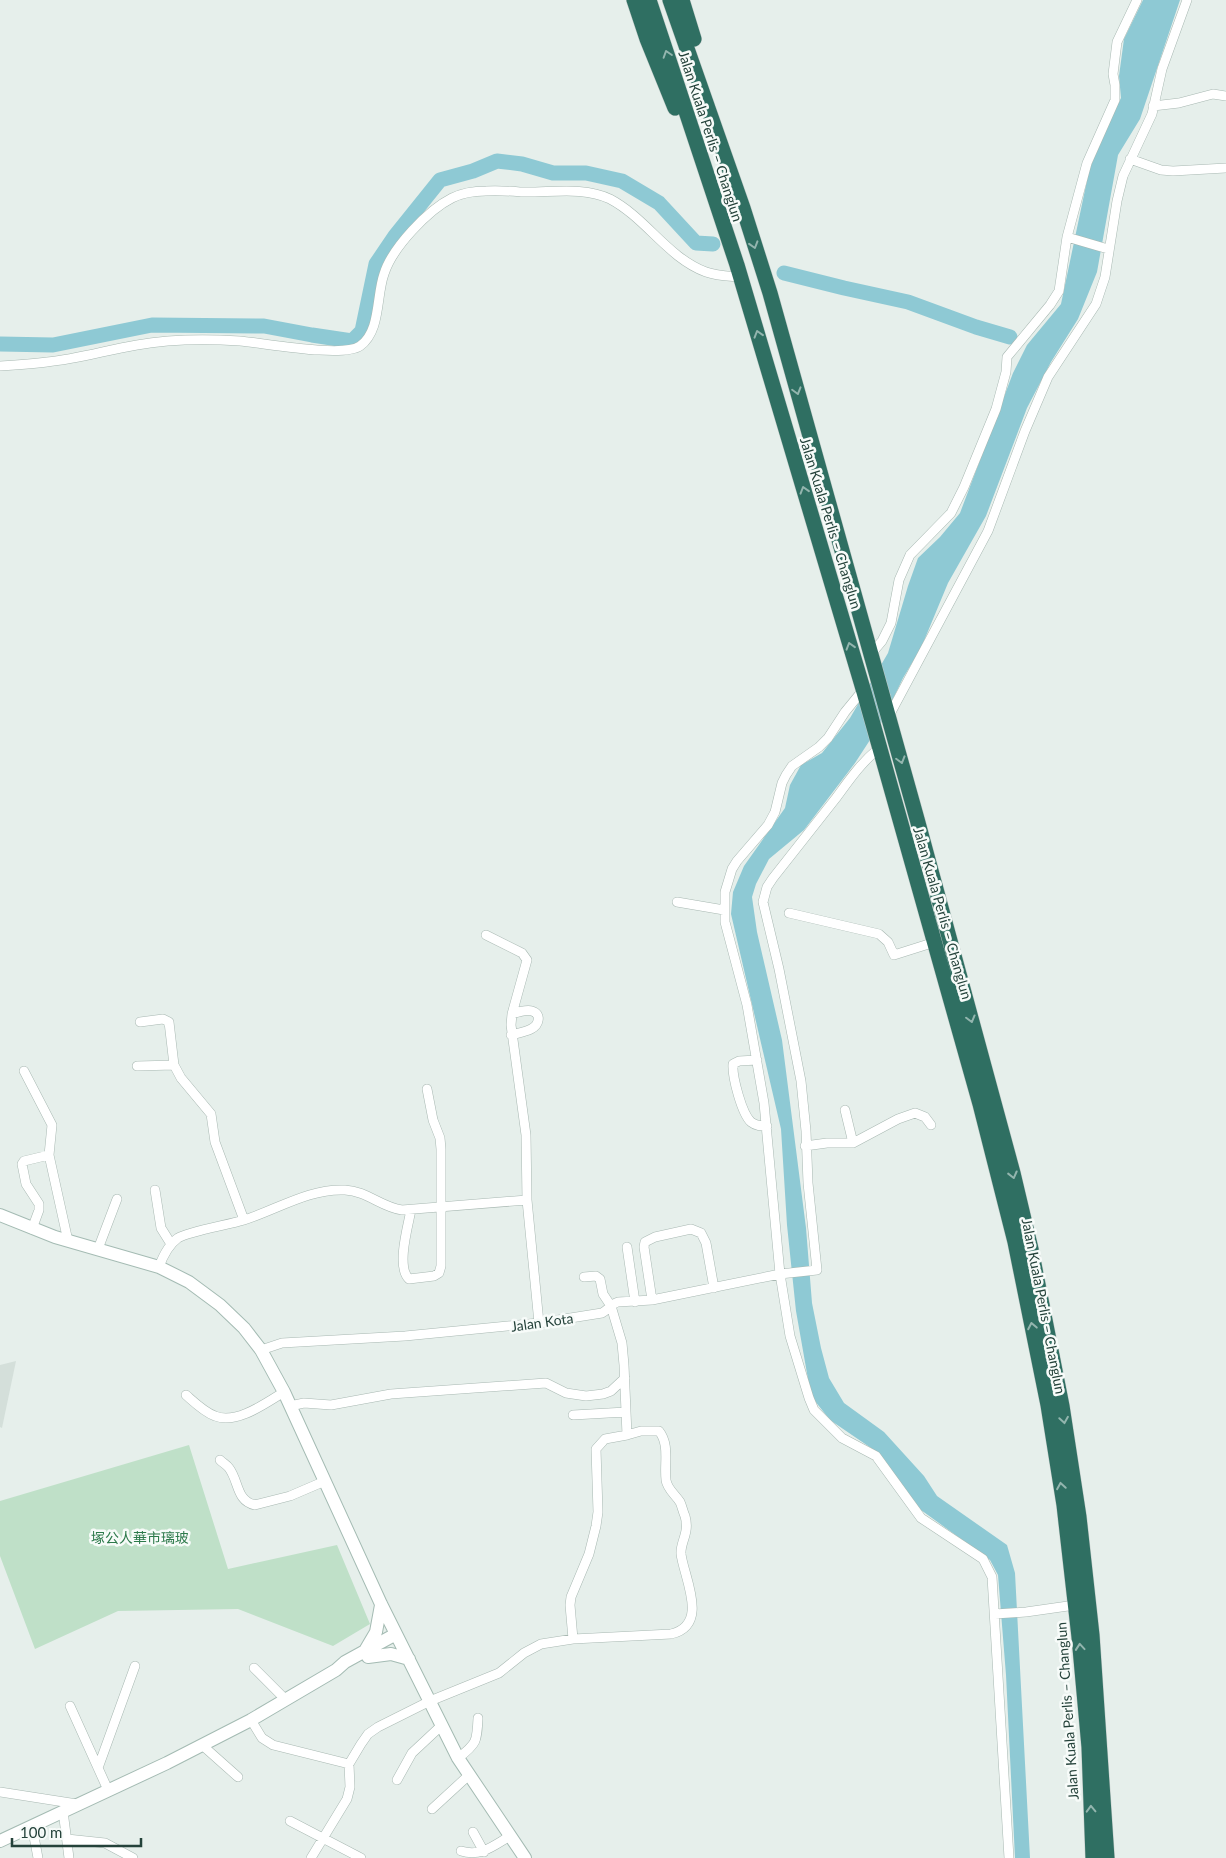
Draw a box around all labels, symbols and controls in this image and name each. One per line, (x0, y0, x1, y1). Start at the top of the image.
street label: Jalan Kuala Perlis – Changlun (675, 49, 747, 223)
one-way arrow (663, 50, 673, 59)
one-way arrow (749, 240, 759, 248)
one-way arrow (753, 331, 763, 339)
one-way arrow (792, 386, 802, 394)
street label: Jalan Kuala Perlis – Changlun (797, 435, 865, 611)
one-way arrow (799, 486, 809, 495)
one-way arrow (846, 642, 856, 650)
one-way arrow (895, 756, 905, 764)
street label: Jalan Kuala Perlis – Changlun (910, 825, 976, 1001)
one-way arrow (965, 1014, 975, 1022)
one-way arrow (1008, 1171, 1018, 1179)
street label: Jalan Kuala Perlis – Changlun (1019, 1217, 1069, 1395)
street label: Jalan Kota (510, 1309, 574, 1335)
one-way arrow (1027, 1322, 1038, 1330)
one-way arrow (1059, 1416, 1069, 1424)
one-way arrow (1056, 1482, 1066, 1490)
park label: 塚公人華市璃玻 (91, 1529, 189, 1546)
street label: Jalan Kuala Perlis – Changlun (1052, 1621, 1082, 1801)
one-way arrow (1075, 1643, 1086, 1651)
one-way arrow (1086, 1805, 1096, 1813)
scale bar (12, 1816, 141, 1848)
text: 100 m (20, 1823, 62, 1841)

